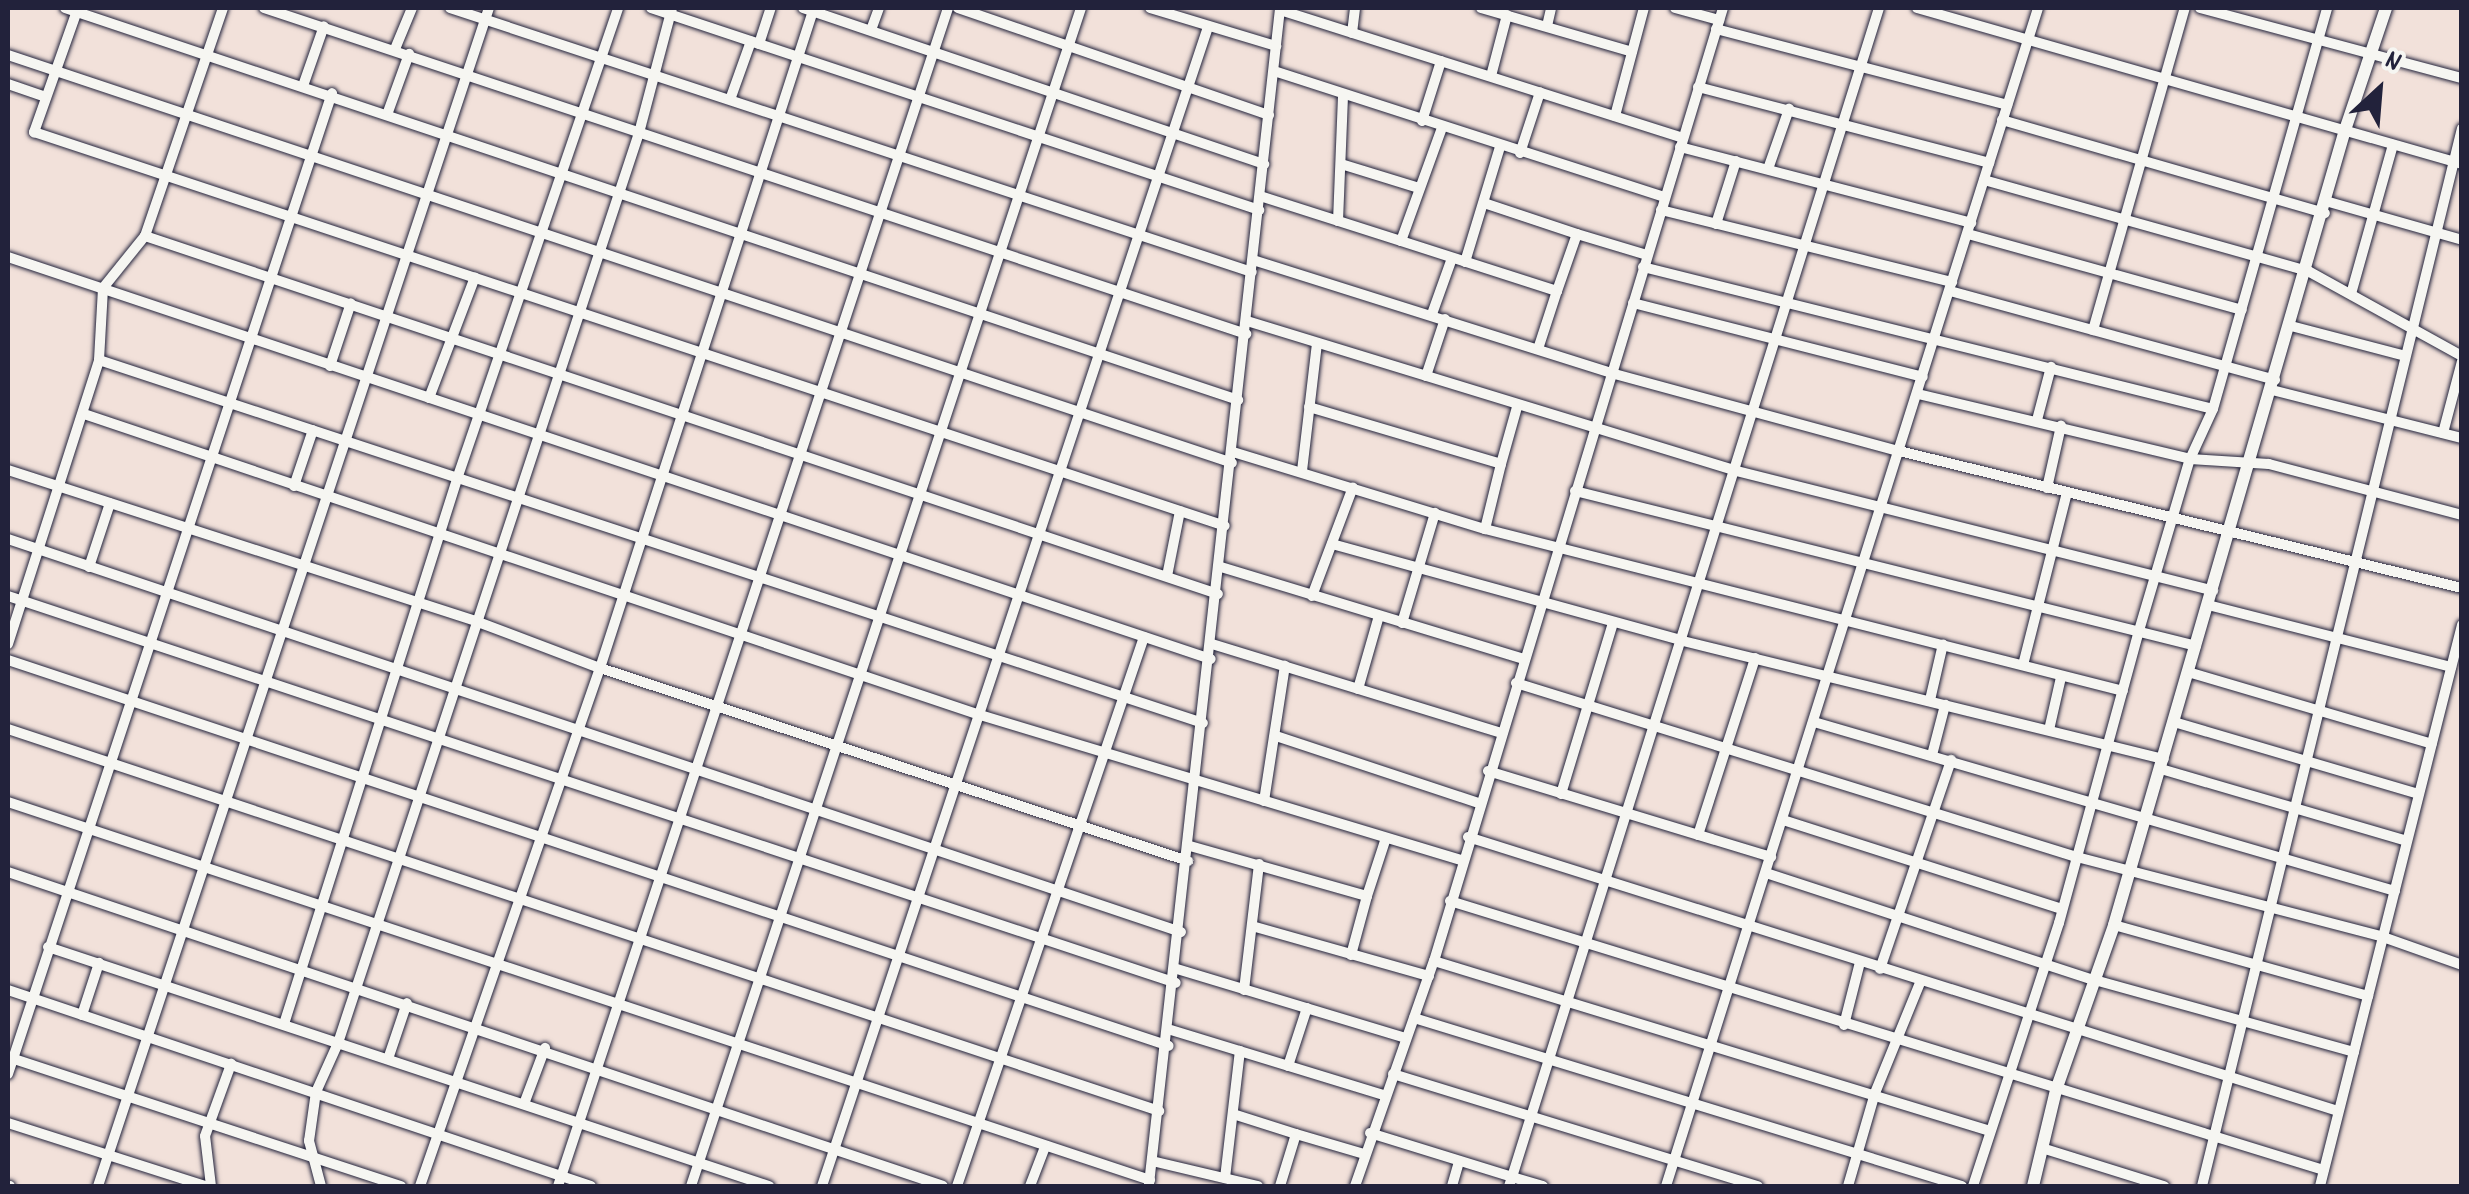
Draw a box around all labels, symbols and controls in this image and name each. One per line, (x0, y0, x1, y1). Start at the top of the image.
north arrow (2329, 40, 2429, 140)
text: N (2377, 42, 2407, 84)

